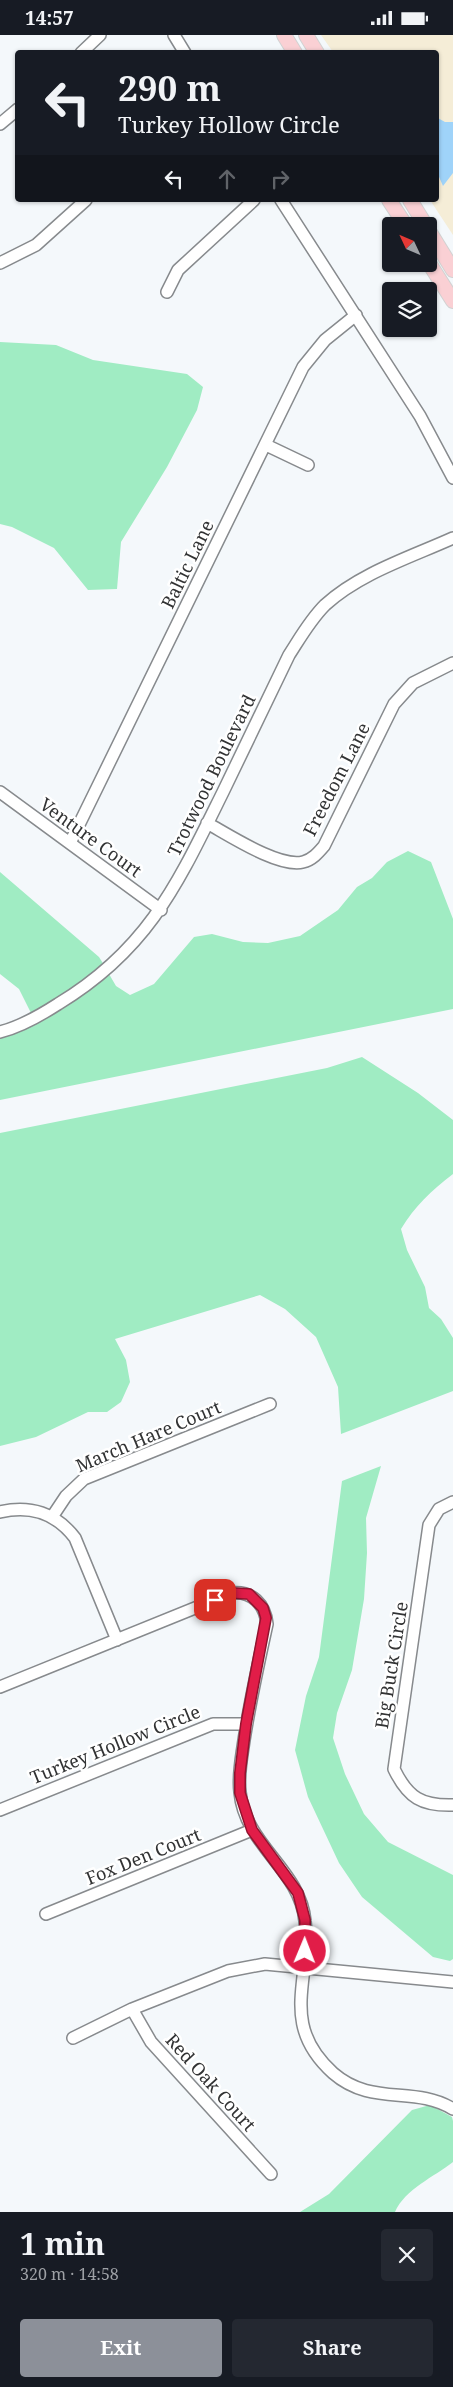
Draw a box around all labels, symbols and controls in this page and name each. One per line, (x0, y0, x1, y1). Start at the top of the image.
text: 14:57 (25, 5, 74, 31)
text: 290 m (118, 64, 221, 111)
icon: left (35, 70, 100, 135)
text: Turkey Hollow Circle (118, 109, 340, 139)
icon: left (160, 165, 188, 193)
icon: ahead (213, 165, 241, 193)
icon: right (266, 165, 294, 193)
north arrow (382, 217, 438, 273)
map controls (382, 217, 437, 337)
button: layers (382, 282, 437, 337)
street label: Baltic Lane (155, 516, 219, 612)
street label: Trotwood Boulevard (161, 690, 261, 860)
street label: Freedom Lane (297, 718, 375, 840)
street label: Venture Court (35, 792, 147, 882)
street label: March Hare Court (72, 1395, 224, 1477)
pin (194, 1579, 236, 1621)
icon: arrive (201, 1586, 229, 1614)
street label: Big Buck Circle (369, 1600, 413, 1730)
street label: Turkey Hollow Circle (26, 1699, 204, 1789)
street label: Fox Den Court (82, 1822, 204, 1890)
position arrow (278, 1924, 330, 1976)
street label: Red Oak Court (161, 2028, 261, 2136)
text: 1 min (20, 2223, 105, 2264)
button: close (381, 2229, 433, 2281)
text: 320 m · 14:58 (20, 2263, 119, 2285)
button: Exit (20, 2319, 222, 2377)
button: Share (232, 2319, 433, 2377)

